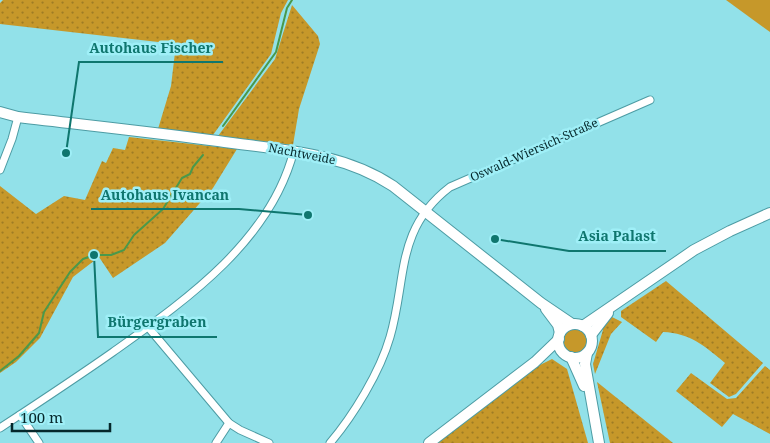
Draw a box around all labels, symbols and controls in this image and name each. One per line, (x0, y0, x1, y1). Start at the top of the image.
callout: Autohaus Fischer (79, 33, 223, 62)
text: Autohaus Fischer (89, 38, 214, 57)
street label: Oswald-Wiersich-Straße (467, 114, 600, 185)
street label: Nachtweide (267, 139, 337, 168)
callout: Autohaus Ivancan (91, 180, 239, 209)
text: Autohaus Ivancan (101, 185, 229, 204)
callout: Asia Palast (569, 222, 666, 251)
text: Asia Palast (578, 226, 656, 245)
callout: Bürgergraben (98, 308, 217, 337)
text: Bürgergraben (108, 312, 206, 331)
scale bar (12, 400, 110, 432)
text: 100 m (20, 407, 63, 427)

